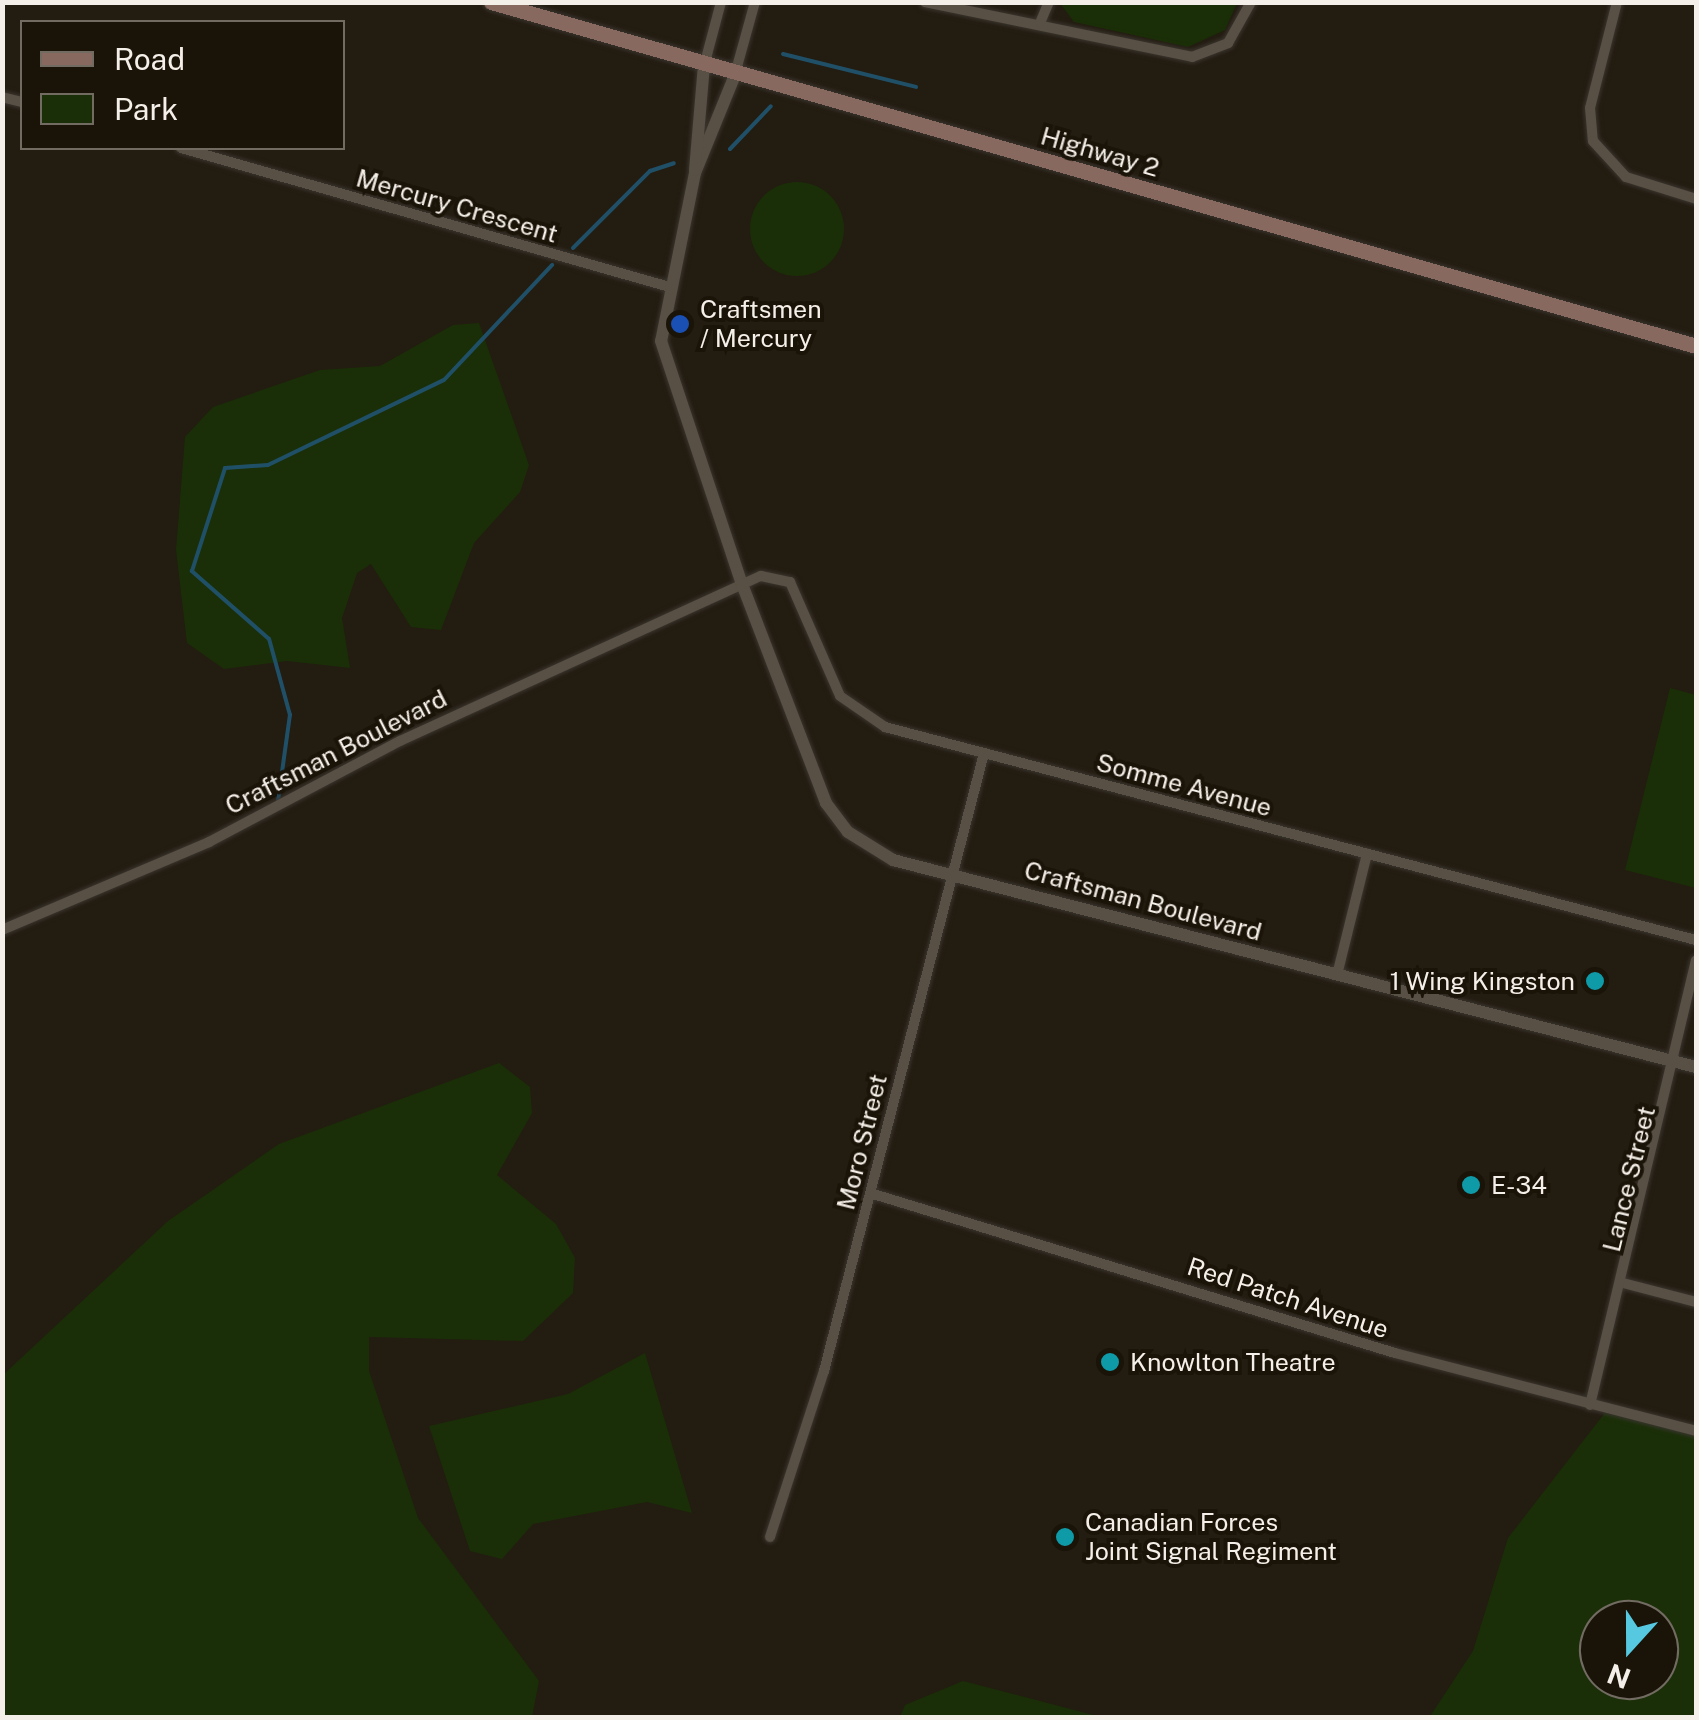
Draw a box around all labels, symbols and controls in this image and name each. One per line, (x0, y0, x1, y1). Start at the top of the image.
legend (20, 20, 345, 150)
text: Road (114, 41, 185, 77)
text: Park (114, 91, 178, 127)
street label: Highway 2 (1037, 121, 1163, 183)
street label: Mercury Crescent (353, 163, 561, 249)
place label: Craftsmen / Mercury (700, 295, 822, 354)
marker: Craftsmen / Mercury (669, 313, 691, 335)
street label: Craftsman Boulevard (220, 683, 452, 821)
street label: Somme Avenue (1093, 747, 1275, 823)
street label: Craftsman Boulevard (1021, 855, 1265, 947)
place label: 1 Wing Kingston (1389, 966, 1575, 996)
marker: 1 Wing Kingston (1584, 970, 1606, 992)
street label: Moro Street (831, 1071, 893, 1213)
street label: Lance Street (1596, 1103, 1662, 1255)
place label: E-34 (1491, 1170, 1547, 1200)
marker: E-34 (1460, 1174, 1482, 1196)
street label: Red Patch Avenue (1184, 1251, 1392, 1345)
place label: Knowlton Theatre (1130, 1347, 1336, 1377)
marker: Knowlton Theatre (1099, 1351, 1121, 1373)
place label: Canadian Forces Joint Signal Regiment (1085, 1508, 1337, 1567)
marker: Canadian Forces Joint Signal Regiment (1054, 1526, 1076, 1548)
north arrow (1579, 1600, 1679, 1700)
text: N (1603, 1657, 1635, 1696)

